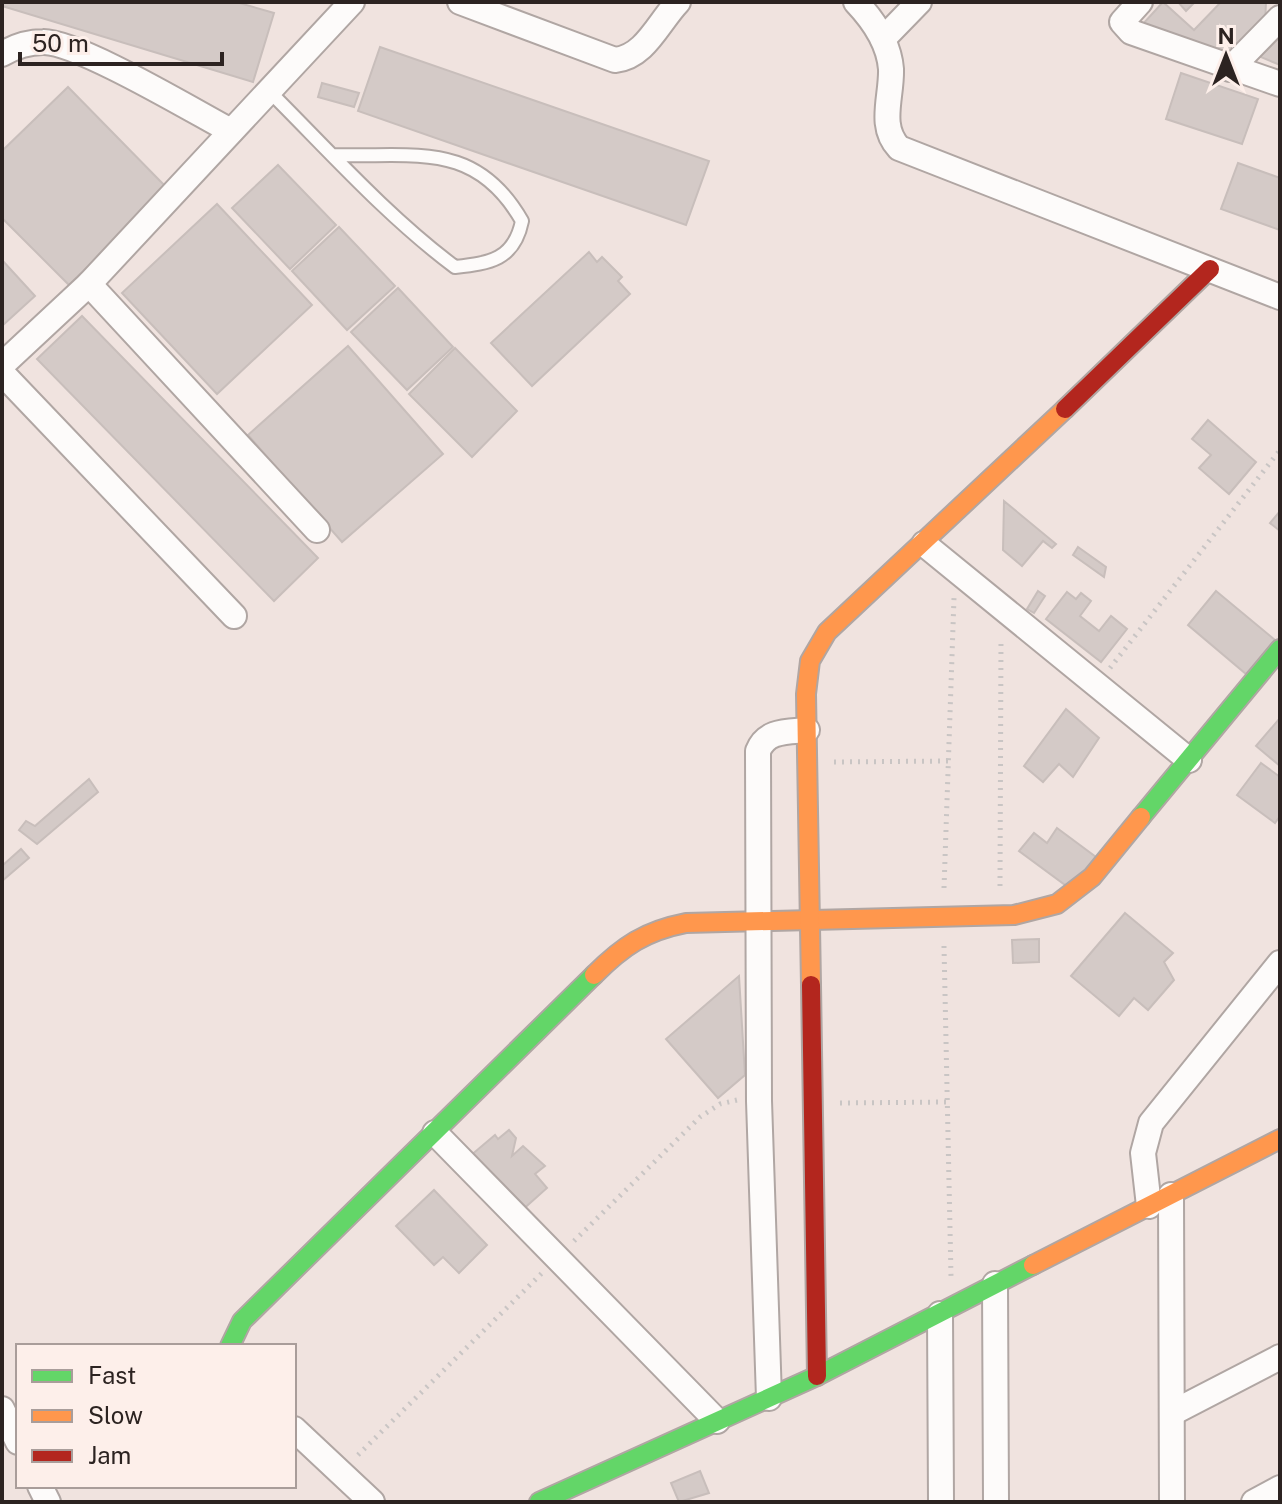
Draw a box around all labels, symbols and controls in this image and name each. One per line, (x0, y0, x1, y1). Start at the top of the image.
scale bar (20, 16, 222, 66)
north arrow (1186, 16, 1266, 96)
text: N (1217, 23, 1235, 49)
text: 50 m (32, 29, 89, 57)
legend (16, 1344, 296, 1488)
text: Fast (88, 1361, 136, 1389)
text: Slow (88, 1401, 143, 1429)
text: Jam (88, 1441, 131, 1469)

